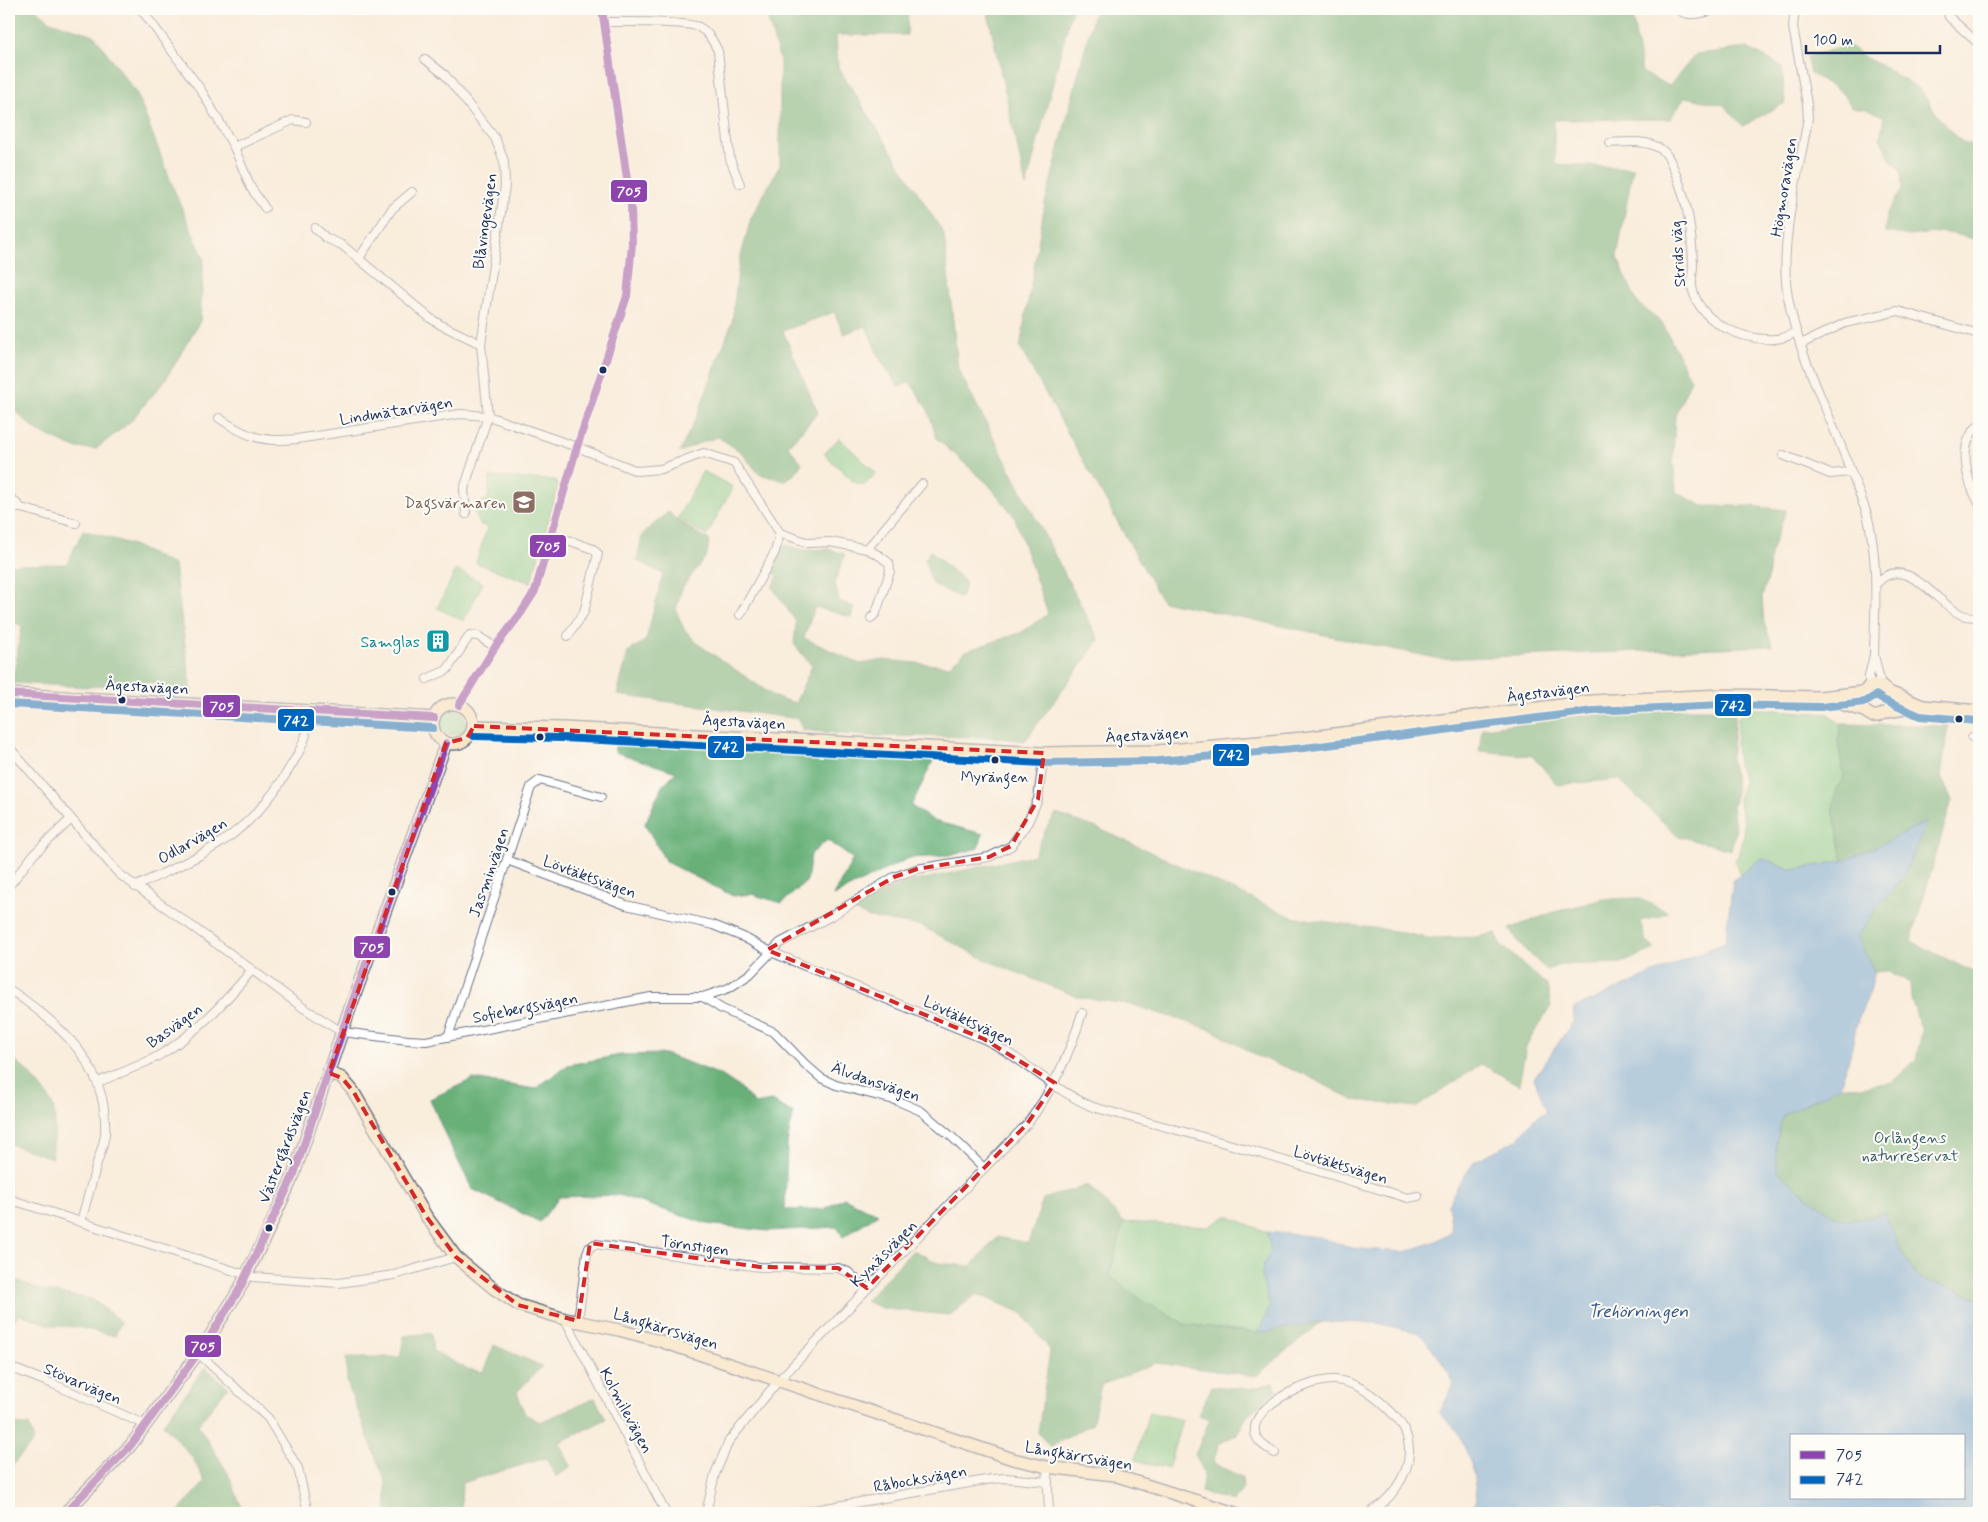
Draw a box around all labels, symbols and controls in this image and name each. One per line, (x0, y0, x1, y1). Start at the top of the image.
scale bar (1806, 22, 1939, 54)
text: 100 m (1813, 31, 1853, 51)
street label: Högmoravägen (1766, 136, 1803, 239)
street label: Blåvingevägen (468, 172, 504, 271)
line badge: 705 (610, 179, 648, 203)
text: 705 (617, 183, 641, 201)
street label: Strids väg (1666, 220, 1691, 288)
unlabelled marker (598, 365, 608, 375)
street label: Lindmätarvägen (338, 392, 454, 431)
school or university icon: Dagsvärmaren (511, 489, 537, 515)
place label: Dagsvärmaren (404, 493, 506, 515)
line badge: 705 (529, 534, 567, 558)
text: 705 (536, 538, 560, 556)
building icon: Samglas (425, 628, 451, 654)
place label: Samglas (360, 632, 420, 654)
street label: Ågestavägen (105, 675, 189, 700)
street label: Ågestavägen (1505, 677, 1591, 708)
line badge: 742 (1714, 693, 1752, 717)
line badge: 705 (202, 694, 241, 718)
unlabelled marker (117, 695, 127, 705)
text: 742 (1720, 697, 1746, 715)
text: 705 (210, 698, 234, 716)
line badge: 742 (277, 708, 315, 732)
street label: Ågestavägen (702, 710, 786, 735)
text: 742 (283, 712, 309, 730)
unlabelled marker (1954, 714, 1964, 724)
street label: Ågestavägen (1105, 723, 1189, 748)
unlabelled marker (535, 732, 545, 742)
line badge: 742 (707, 735, 745, 759)
text: 742 (713, 738, 739, 756)
line badge: 742 (1212, 743, 1250, 767)
text: 742 (1218, 746, 1244, 764)
marker: Myrängen (990, 755, 1000, 765)
place label: Myrängen (961, 768, 1030, 789)
street label: Odlarvägen (154, 813, 231, 870)
street label: Jasminvägen (464, 825, 515, 920)
street label: Lövtäktsvägen (540, 851, 639, 904)
unlabelled marker (387, 887, 397, 897)
line badge: 705 (353, 935, 391, 959)
text: 705 (360, 939, 384, 957)
street label: Sofiebergsvägen (471, 988, 580, 1030)
street label: Lövtäktsvägen (920, 991, 1017, 1052)
street label: Basvägen (143, 999, 207, 1054)
street label: Älvdansvägen (828, 1057, 923, 1107)
street label: Västergårdsvägen (254, 1087, 318, 1207)
park label: Orlångens naturreservat (1862, 1128, 1959, 1167)
street label: Lövtäktsvägen (1291, 1141, 1390, 1190)
street label: Kynäsvägen (846, 1216, 922, 1292)
unlabelled marker (264, 1223, 274, 1233)
street label: Törnstigen (659, 1231, 731, 1262)
water label: Trehörningen (1588, 1300, 1688, 1324)
street label: Långkärrsvägen (610, 1303, 721, 1356)
line badge: 705 (184, 1334, 222, 1358)
text: 705 (191, 1338, 215, 1356)
street label: Stövarvägen (40, 1359, 125, 1410)
street label: Kolmilevägen (594, 1364, 657, 1457)
legend (1790, 1434, 1966, 1500)
street label: Långkärrsvägen (1023, 1437, 1134, 1477)
text: 705 (1836, 1446, 1862, 1466)
street label: Råbocksvägen (872, 1461, 969, 1498)
text: 742 (1836, 1470, 1863, 1490)

